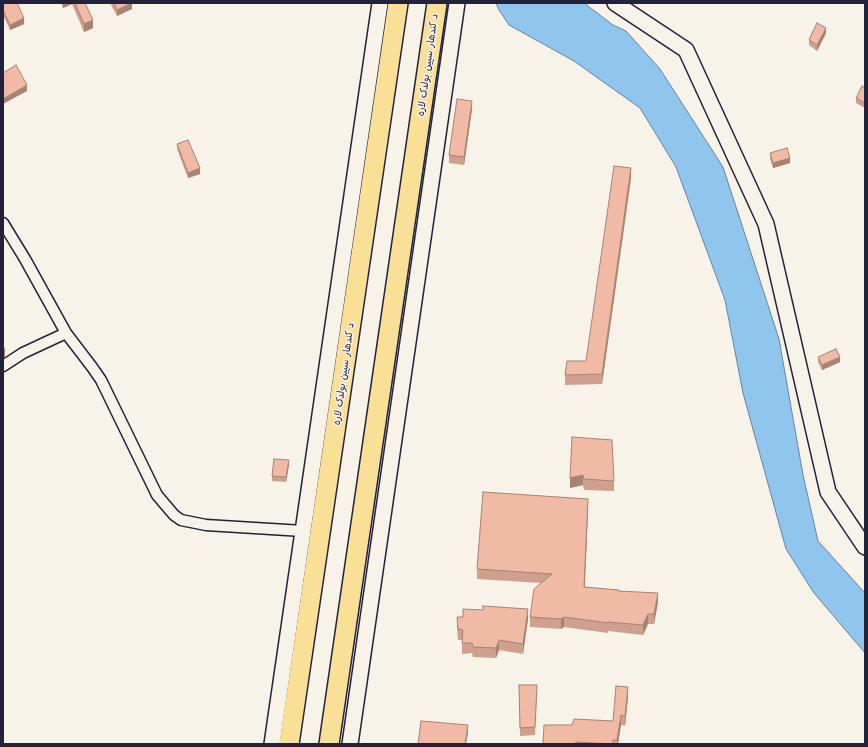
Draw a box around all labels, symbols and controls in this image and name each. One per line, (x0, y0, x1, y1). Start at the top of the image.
street label: د کندهار سپین بولدک لاره (415, 13, 441, 117)
street label: د کندهار سپین بولدک لاره (331, 322, 357, 426)

